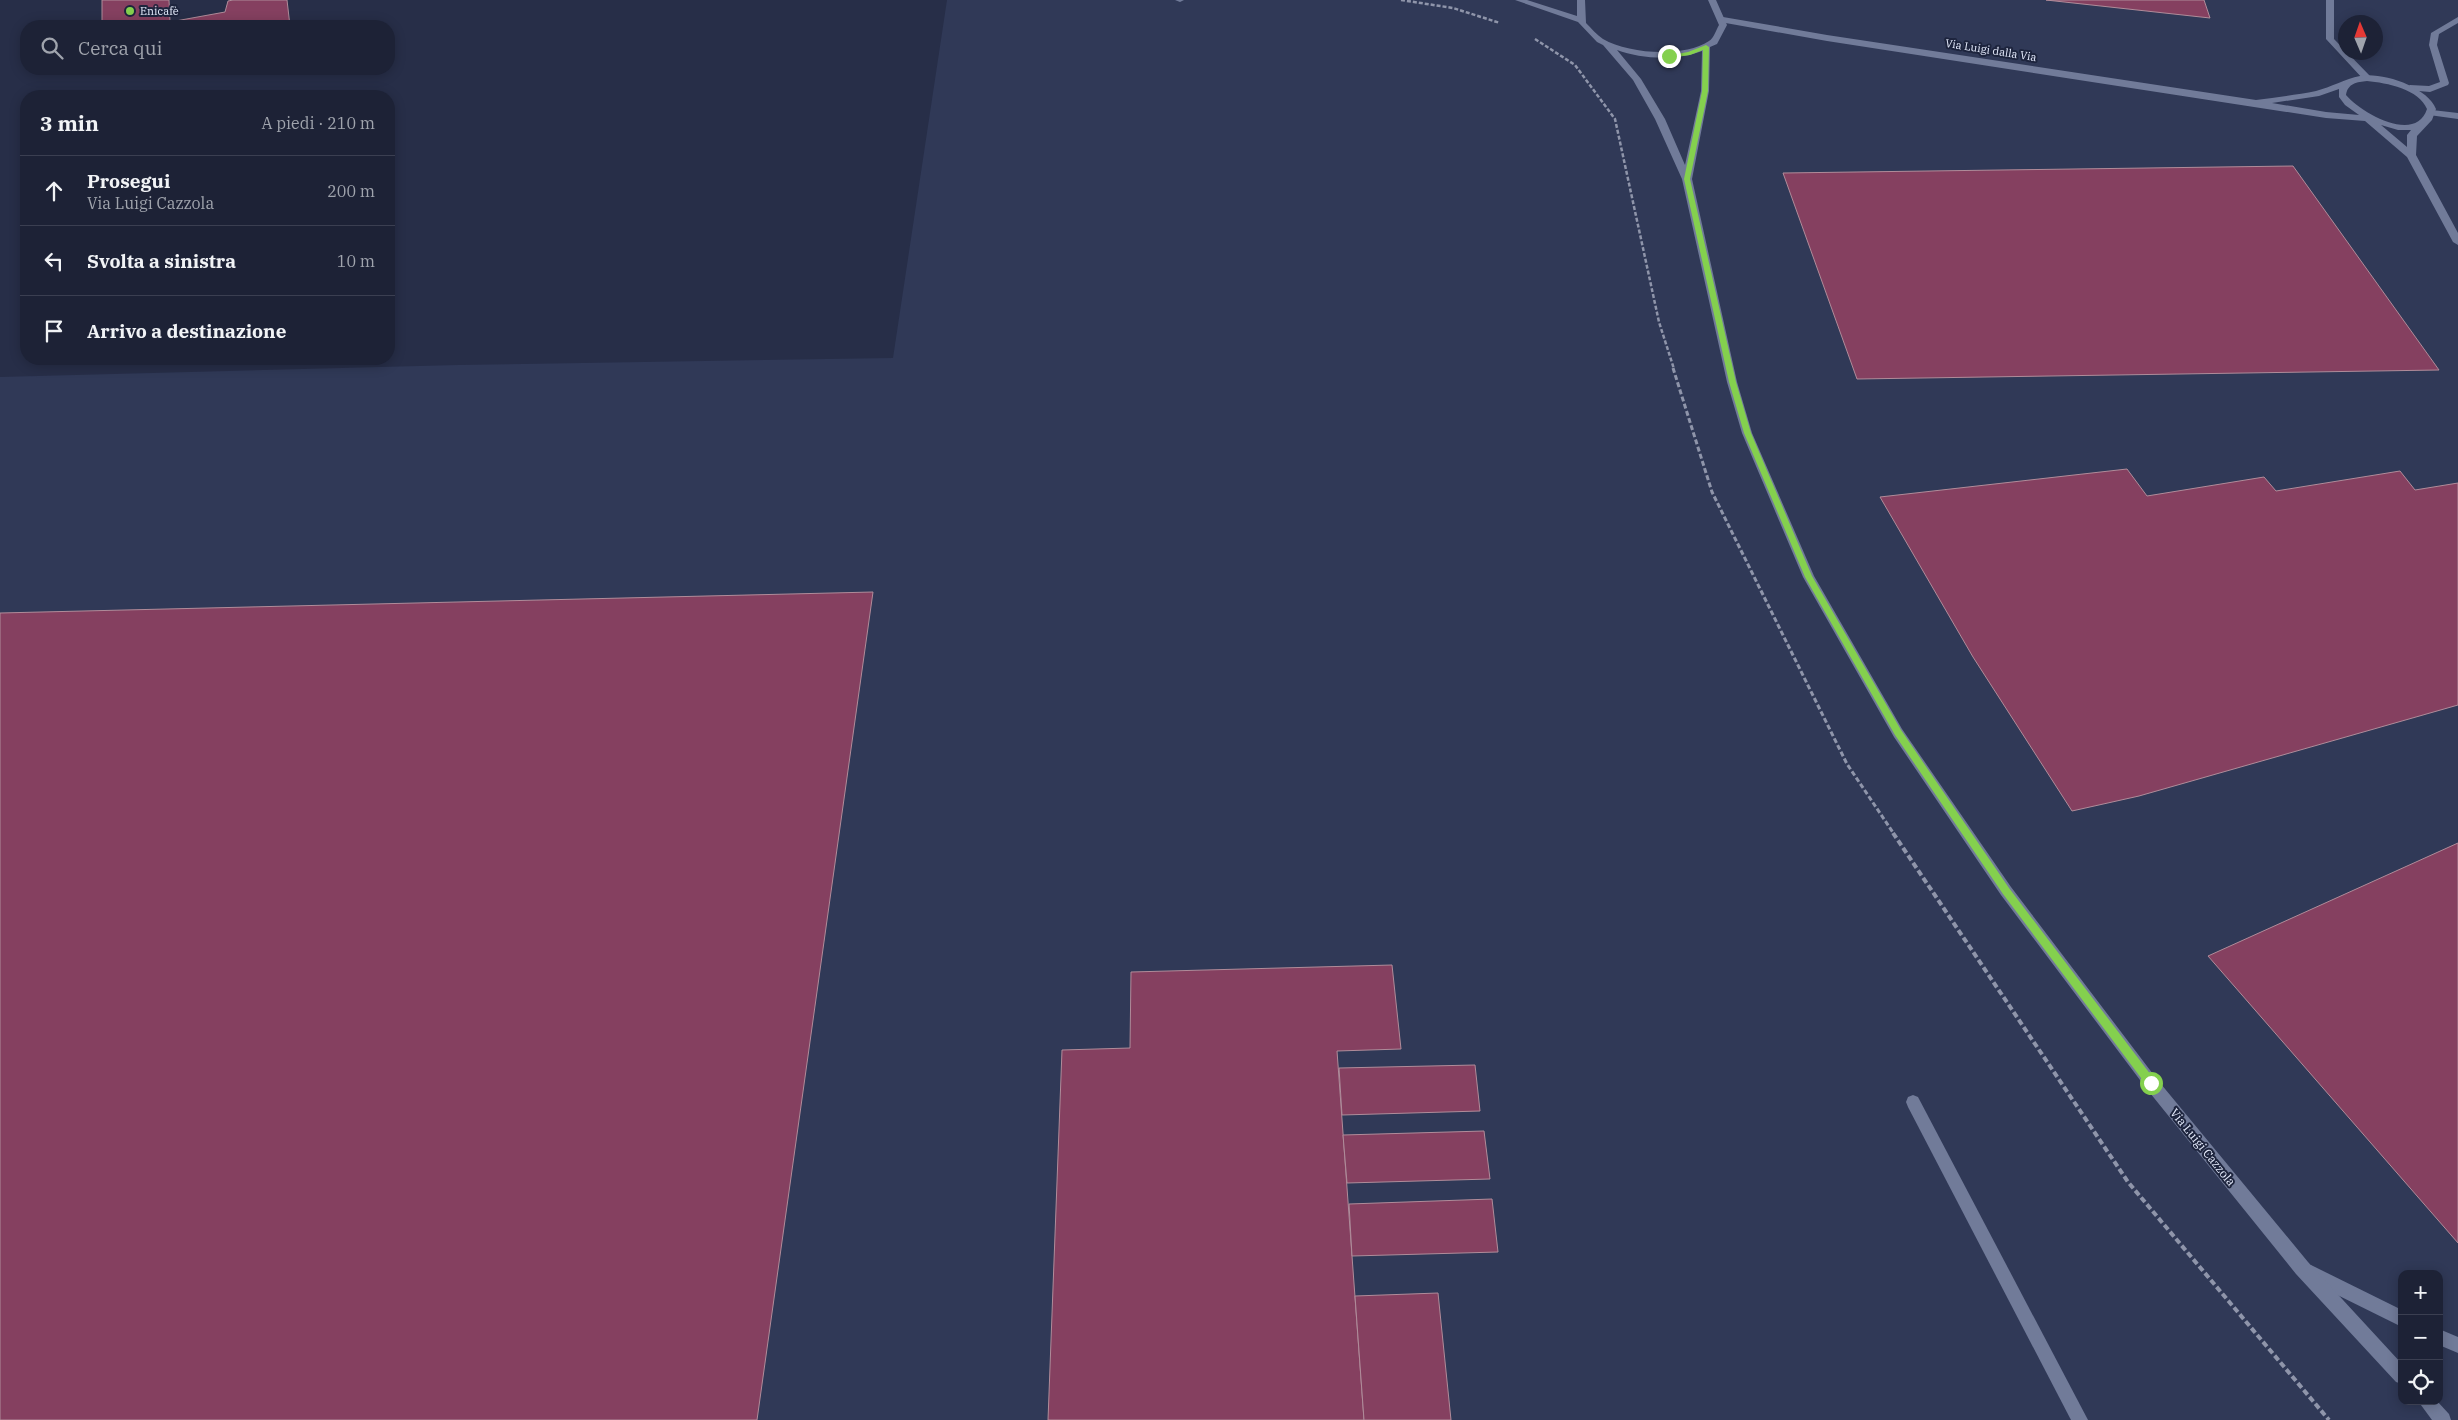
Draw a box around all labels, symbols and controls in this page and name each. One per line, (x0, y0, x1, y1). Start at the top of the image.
place label: Enicafè (140, 4, 179, 18)
marker: Enicafè (124, 5, 136, 17)
north arrow (2338, 15, 2383, 60)
search box (20, 20, 395, 75)
icon: search (38, 34, 66, 62)
text: Cerca qui (78, 36, 162, 60)
street label: Via Luigi dalla Via (1944, 36, 2038, 64)
route end (1658, 45, 1681, 68)
text: 3 min (40, 109, 99, 137)
text: A piedi · 210 m (262, 113, 375, 133)
text: Prosegui (87, 169, 170, 193)
icon: ahead (40, 177, 68, 205)
text: 200 m (327, 181, 375, 201)
text: Via Luigi Cazzola (87, 193, 214, 213)
icon: left (40, 247, 68, 275)
text: Svolta a sinistra (87, 249, 236, 273)
text: 10 m (337, 251, 375, 271)
icon: arrive (40, 317, 68, 345)
text: Arrivo a destinazione (87, 319, 286, 343)
route start (2140, 1072, 2163, 1095)
street label: Via Luigi Cazzola (2167, 1105, 2239, 1189)
map controls (2398, 1270, 2443, 1405)
button: + (2398, 1270, 2443, 1315)
button: − (2398, 1315, 2443, 1360)
button: locate (2398, 1360, 2443, 1405)

